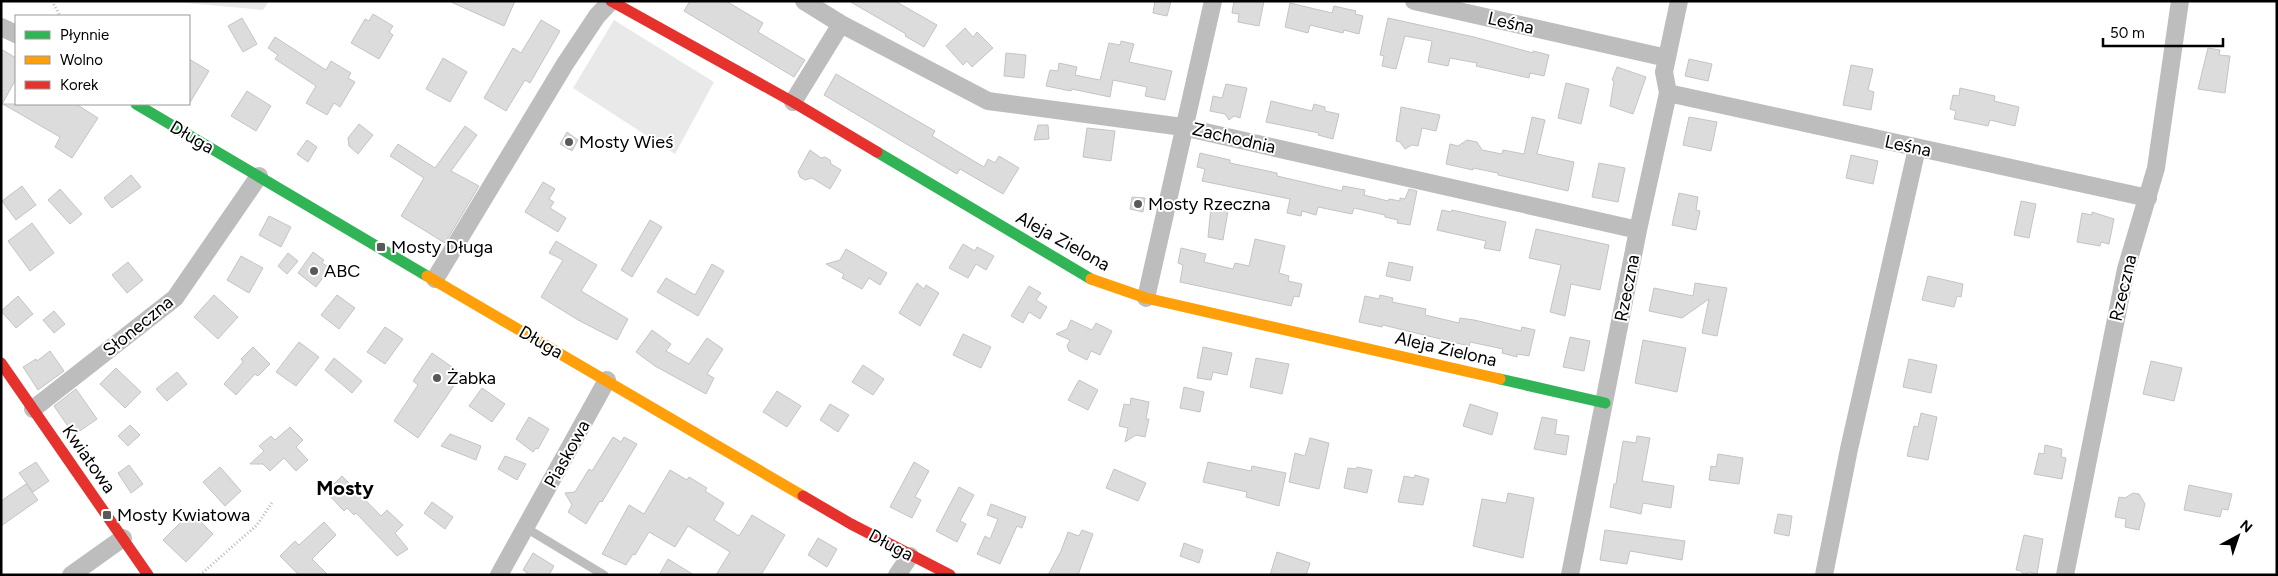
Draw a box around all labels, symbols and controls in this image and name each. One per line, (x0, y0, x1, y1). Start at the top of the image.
street label: Leśna (1486, 7, 1536, 39)
legend (15, 15, 190, 105)
scale bar (2103, 15, 2223, 47)
text: 50 m (2110, 24, 2145, 42)
text: Płynnie (60, 26, 109, 44)
text: Wolno (60, 51, 103, 69)
text: Korek (60, 76, 99, 94)
street label: Długa (166, 116, 218, 158)
street label: Zachodnia (1190, 118, 1278, 158)
street label: Leśna (1883, 130, 1933, 162)
place label: Mosty Wieś (579, 131, 674, 153)
marker: Mosty Wieś (563, 136, 575, 148)
place label: Mosty Rzeczna (1148, 193, 1271, 215)
marker: Mosty Rzeczna (1132, 198, 1144, 210)
street label: Aleja Zielona (1012, 206, 1114, 276)
place label: Mosty Długa (391, 236, 493, 258)
marker: Mosty Długa (375, 241, 387, 253)
street label: Rzeczna (1610, 253, 1644, 323)
street label: Rzeczna (2105, 253, 2141, 323)
place label: ABC (324, 260, 360, 282)
marker: ABC (308, 265, 320, 277)
street label: Słoneczna (98, 291, 178, 361)
street label: Długa (515, 321, 567, 363)
street label: Aleja Zielona (1393, 327, 1499, 371)
place label: Żabka (447, 367, 496, 389)
marker: Żabka (431, 372, 443, 384)
street label: Piaskowa (539, 416, 595, 492)
street label: Kwiatowa (58, 421, 120, 497)
district label: Mosty (316, 476, 374, 500)
place label: Mosty Kwiatowa (117, 504, 250, 526)
marker: Mosty Kwiatowa (101, 509, 113, 521)
north arrow (2213, 511, 2263, 561)
text: N (2236, 516, 2256, 536)
street label: Długa (865, 524, 917, 566)

